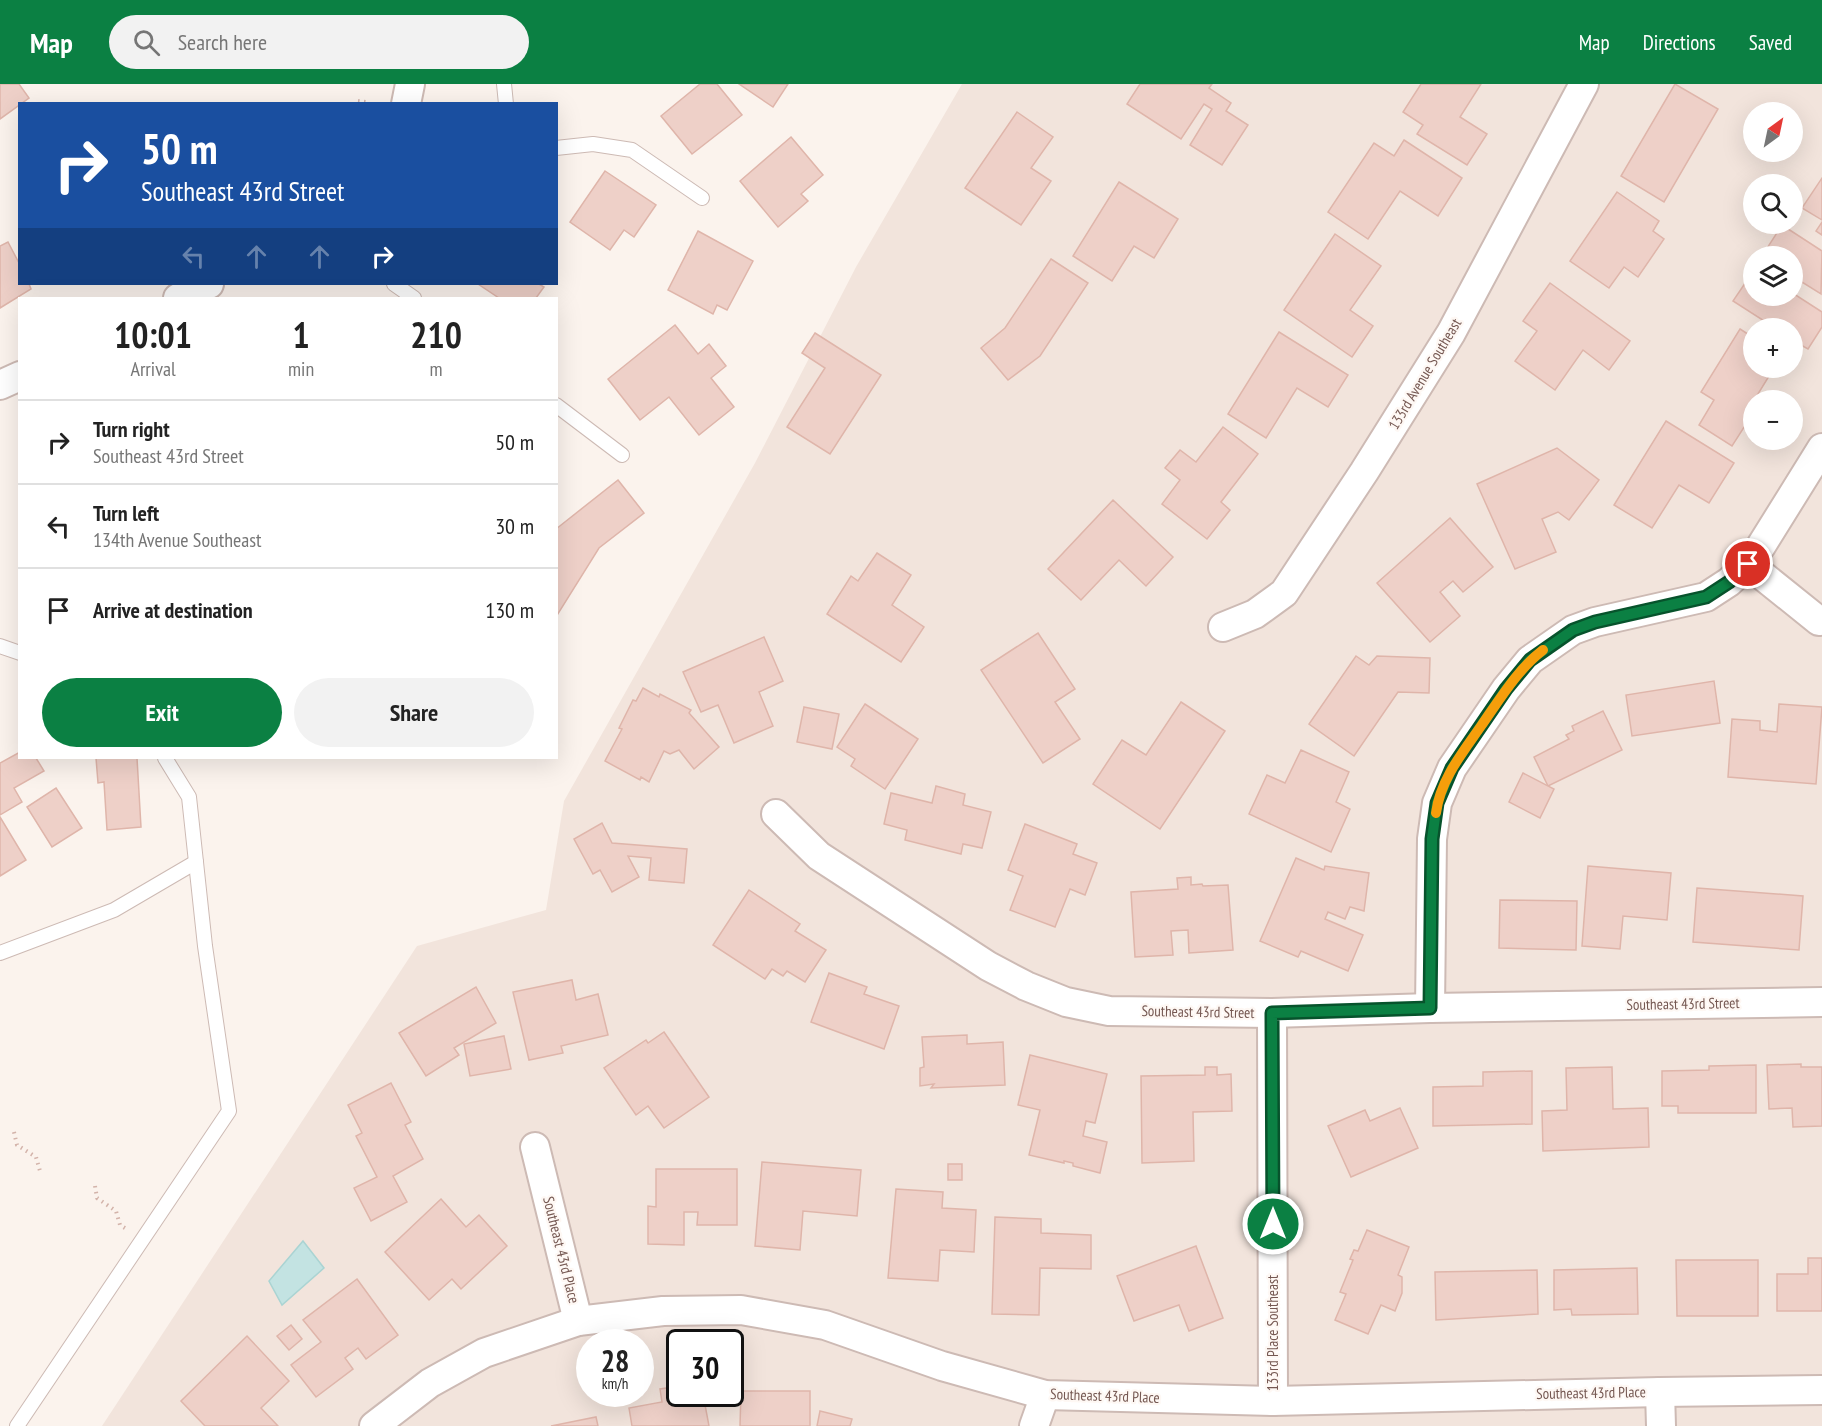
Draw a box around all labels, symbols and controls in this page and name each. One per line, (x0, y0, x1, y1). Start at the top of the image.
search box (109, 15, 529, 69)
text: Map (30, 24, 73, 61)
icon: search (130, 26, 163, 59)
text: Search here (178, 28, 267, 56)
text: Map (1579, 29, 1610, 56)
text: Directions (1643, 29, 1716, 56)
text: Saved (1749, 29, 1792, 56)
north arrow (1743, 102, 1803, 162)
map controls (1743, 102, 1803, 450)
text: 50 m (141, 121, 218, 176)
icon: right (42, 126, 120, 204)
text: Southeast 43rd Street (141, 174, 344, 208)
button: search (1743, 174, 1803, 234)
icon: left (177, 240, 210, 273)
icon: ahead (240, 240, 273, 273)
icon: ahead (303, 240, 336, 273)
icon: right (366, 240, 399, 273)
button: layers (1743, 246, 1803, 306)
text: 10:01 (114, 311, 192, 358)
text: 1 (292, 311, 310, 358)
text: 210 (410, 311, 462, 358)
street label: 133rd Avenue Southeast (1384, 315, 1465, 433)
button: + (1743, 318, 1803, 378)
text: Arrival (130, 356, 176, 382)
text: min (288, 356, 314, 382)
text: m (430, 356, 443, 382)
button: − (1743, 390, 1803, 450)
text: Turn right (93, 415, 170, 443)
icon: right (42, 426, 75, 459)
text: 50 m (495, 428, 534, 456)
text: Southeast 43rd Street (93, 443, 244, 469)
text: Turn left (93, 499, 159, 527)
icon: left (42, 510, 75, 543)
text: 30 m (495, 512, 534, 540)
text: 134th Avenue Southeast (93, 527, 262, 553)
pin (1722, 538, 1773, 589)
icon: arrive (1731, 547, 1764, 580)
icon: arrive (42, 594, 75, 627)
text: Arrive at destination (93, 596, 253, 624)
text: 130 m (485, 596, 534, 624)
button: Exit (42, 678, 282, 747)
button: Share (294, 678, 534, 747)
street label: Southeast 43rd Street (1626, 993, 1740, 1014)
street label: Southeast 43rd Street (1141, 1001, 1255, 1022)
position arrow (1241, 1192, 1305, 1256)
street label: Southeast 43rd Place (539, 1194, 584, 1305)
street label: 133rd Place Southeast (1263, 1275, 1282, 1391)
speed limit sign: 30 (666, 1329, 744, 1407)
text: 28 (601, 1341, 629, 1380)
text: km/h (602, 1374, 628, 1393)
street label: Southeast 43rd Place (1536, 1382, 1646, 1403)
street label: Southeast 43rd Place (1050, 1384, 1160, 1407)

